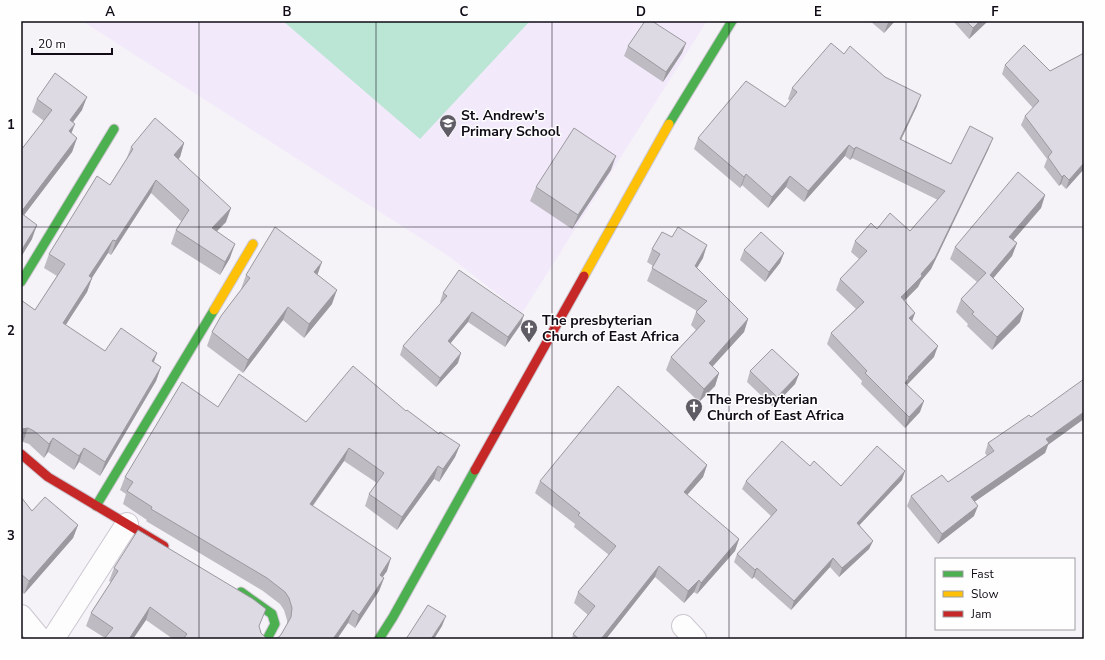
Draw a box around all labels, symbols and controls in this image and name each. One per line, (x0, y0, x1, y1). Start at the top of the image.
text: A (105, 3, 115, 21)
text: B (283, 3, 292, 21)
text: C (460, 3, 469, 21)
text: D (636, 3, 646, 21)
text: E (814, 3, 822, 21)
text: F (991, 3, 999, 21)
scale bar (32, 30, 112, 56)
text: 20 m (38, 36, 66, 52)
place label: St. Andrew's Primary School (461, 106, 561, 141)
school or university icon: St. Andrew's Primary School (438, 113, 458, 138)
text: 1 (7, 116, 15, 134)
place label: The presbyterian Church of East Africa (542, 311, 679, 346)
church icon: The presbyterian Church of East Africa (519, 318, 539, 343)
text: 2 (7, 322, 15, 340)
place label: The Presbyterian Church of East Africa (707, 390, 844, 425)
church icon: The Presbyterian Church of East Africa (684, 397, 704, 422)
text: 3 (7, 527, 15, 545)
legend (935, 558, 1075, 630)
text: Fast (971, 566, 994, 582)
text: Slow (971, 586, 999, 602)
text: Jam (970, 606, 992, 622)

